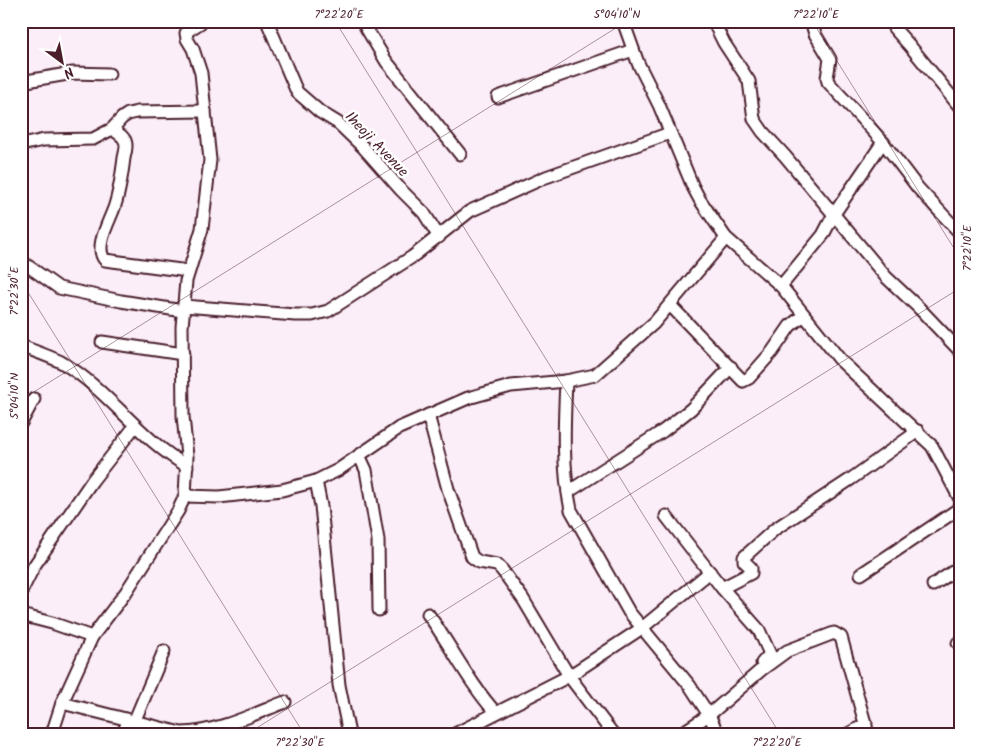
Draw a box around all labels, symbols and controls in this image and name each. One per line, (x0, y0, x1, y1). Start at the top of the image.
text: 7°22'20"E (314, 5, 365, 24)
text: 5°04'10"N (594, 5, 640, 24)
text: 7°22'10"E (793, 5, 840, 24)
north arrow (38, 38, 88, 88)
text: N (59, 61, 78, 84)
street label: Iheoji Avenue (339, 106, 414, 183)
text: 7°22'10"E (958, 224, 977, 271)
text: 7°22'30"E (5, 265, 24, 316)
text: 5°04'10"N (5, 373, 24, 419)
text: 7°22'30"E (275, 733, 326, 752)
text: 7°22'20"E (752, 733, 803, 752)

